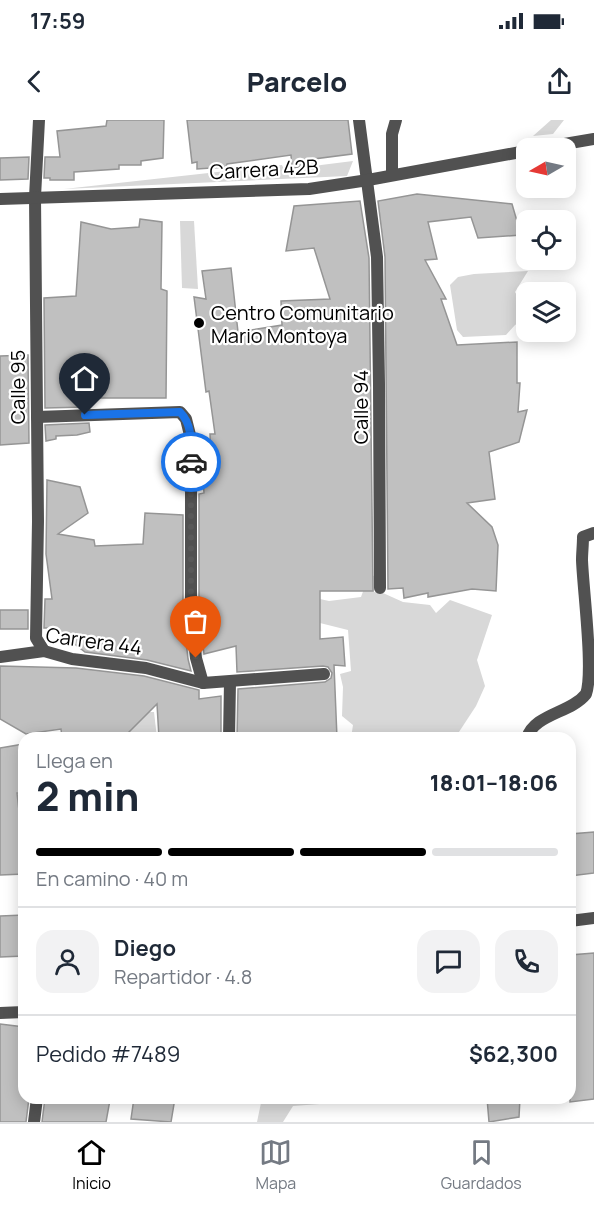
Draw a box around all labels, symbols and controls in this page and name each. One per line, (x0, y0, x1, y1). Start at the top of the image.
text: 17:59 (30, 6, 85, 36)
text: Parcelo (247, 63, 347, 100)
icon: back (18, 65, 51, 98)
icon: share (543, 65, 576, 98)
north arrow (516, 138, 576, 198)
map controls (516, 138, 576, 342)
street label: Carrera 42B (209, 153, 319, 185)
button: locate (516, 210, 576, 270)
button: layers (516, 282, 576, 342)
place label: Centro Comunitario Mario Montoya (211, 299, 394, 349)
marker: Centro Comunitario Mario Montoya (192, 316, 206, 330)
street label: Calle 95 (4, 350, 31, 424)
pin (59, 353, 110, 415)
icon: home (68, 362, 101, 395)
street label: Calle 94 (347, 370, 374, 444)
courier (161, 432, 221, 492)
icon: car (175, 446, 208, 479)
pin (170, 596, 221, 658)
icon: bag (179, 605, 212, 638)
street label: Carrera 44 (44, 621, 144, 661)
text: Llega en (36, 747, 113, 774)
text: 18:01–18:06 (430, 768, 558, 798)
text: 2 min (36, 769, 139, 823)
text: En camino · 40 m (36, 865, 188, 892)
button: person (36, 930, 99, 993)
button: chat (417, 930, 480, 993)
button: phone (495, 930, 558, 993)
text: Diego (114, 933, 176, 963)
text: Repartidor · 4.8 (114, 963, 252, 990)
text: Pedido #7489 (36, 1039, 181, 1069)
text: $62,300 (469, 1039, 558, 1069)
tab: Inicio (72, 1136, 111, 1194)
tab: Mapa (256, 1136, 296, 1194)
tab: Guardados (441, 1136, 522, 1194)

